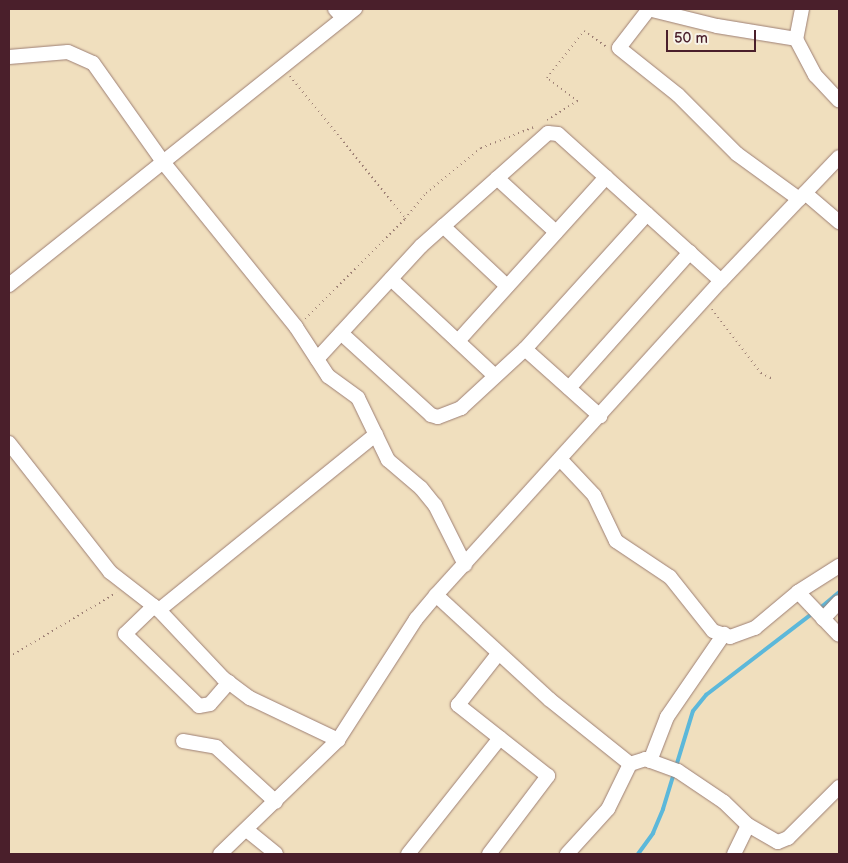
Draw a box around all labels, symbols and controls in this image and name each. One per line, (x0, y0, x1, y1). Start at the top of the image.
scale bar (668, 20, 758, 52)
text: 50 m (674, 29, 708, 48)

